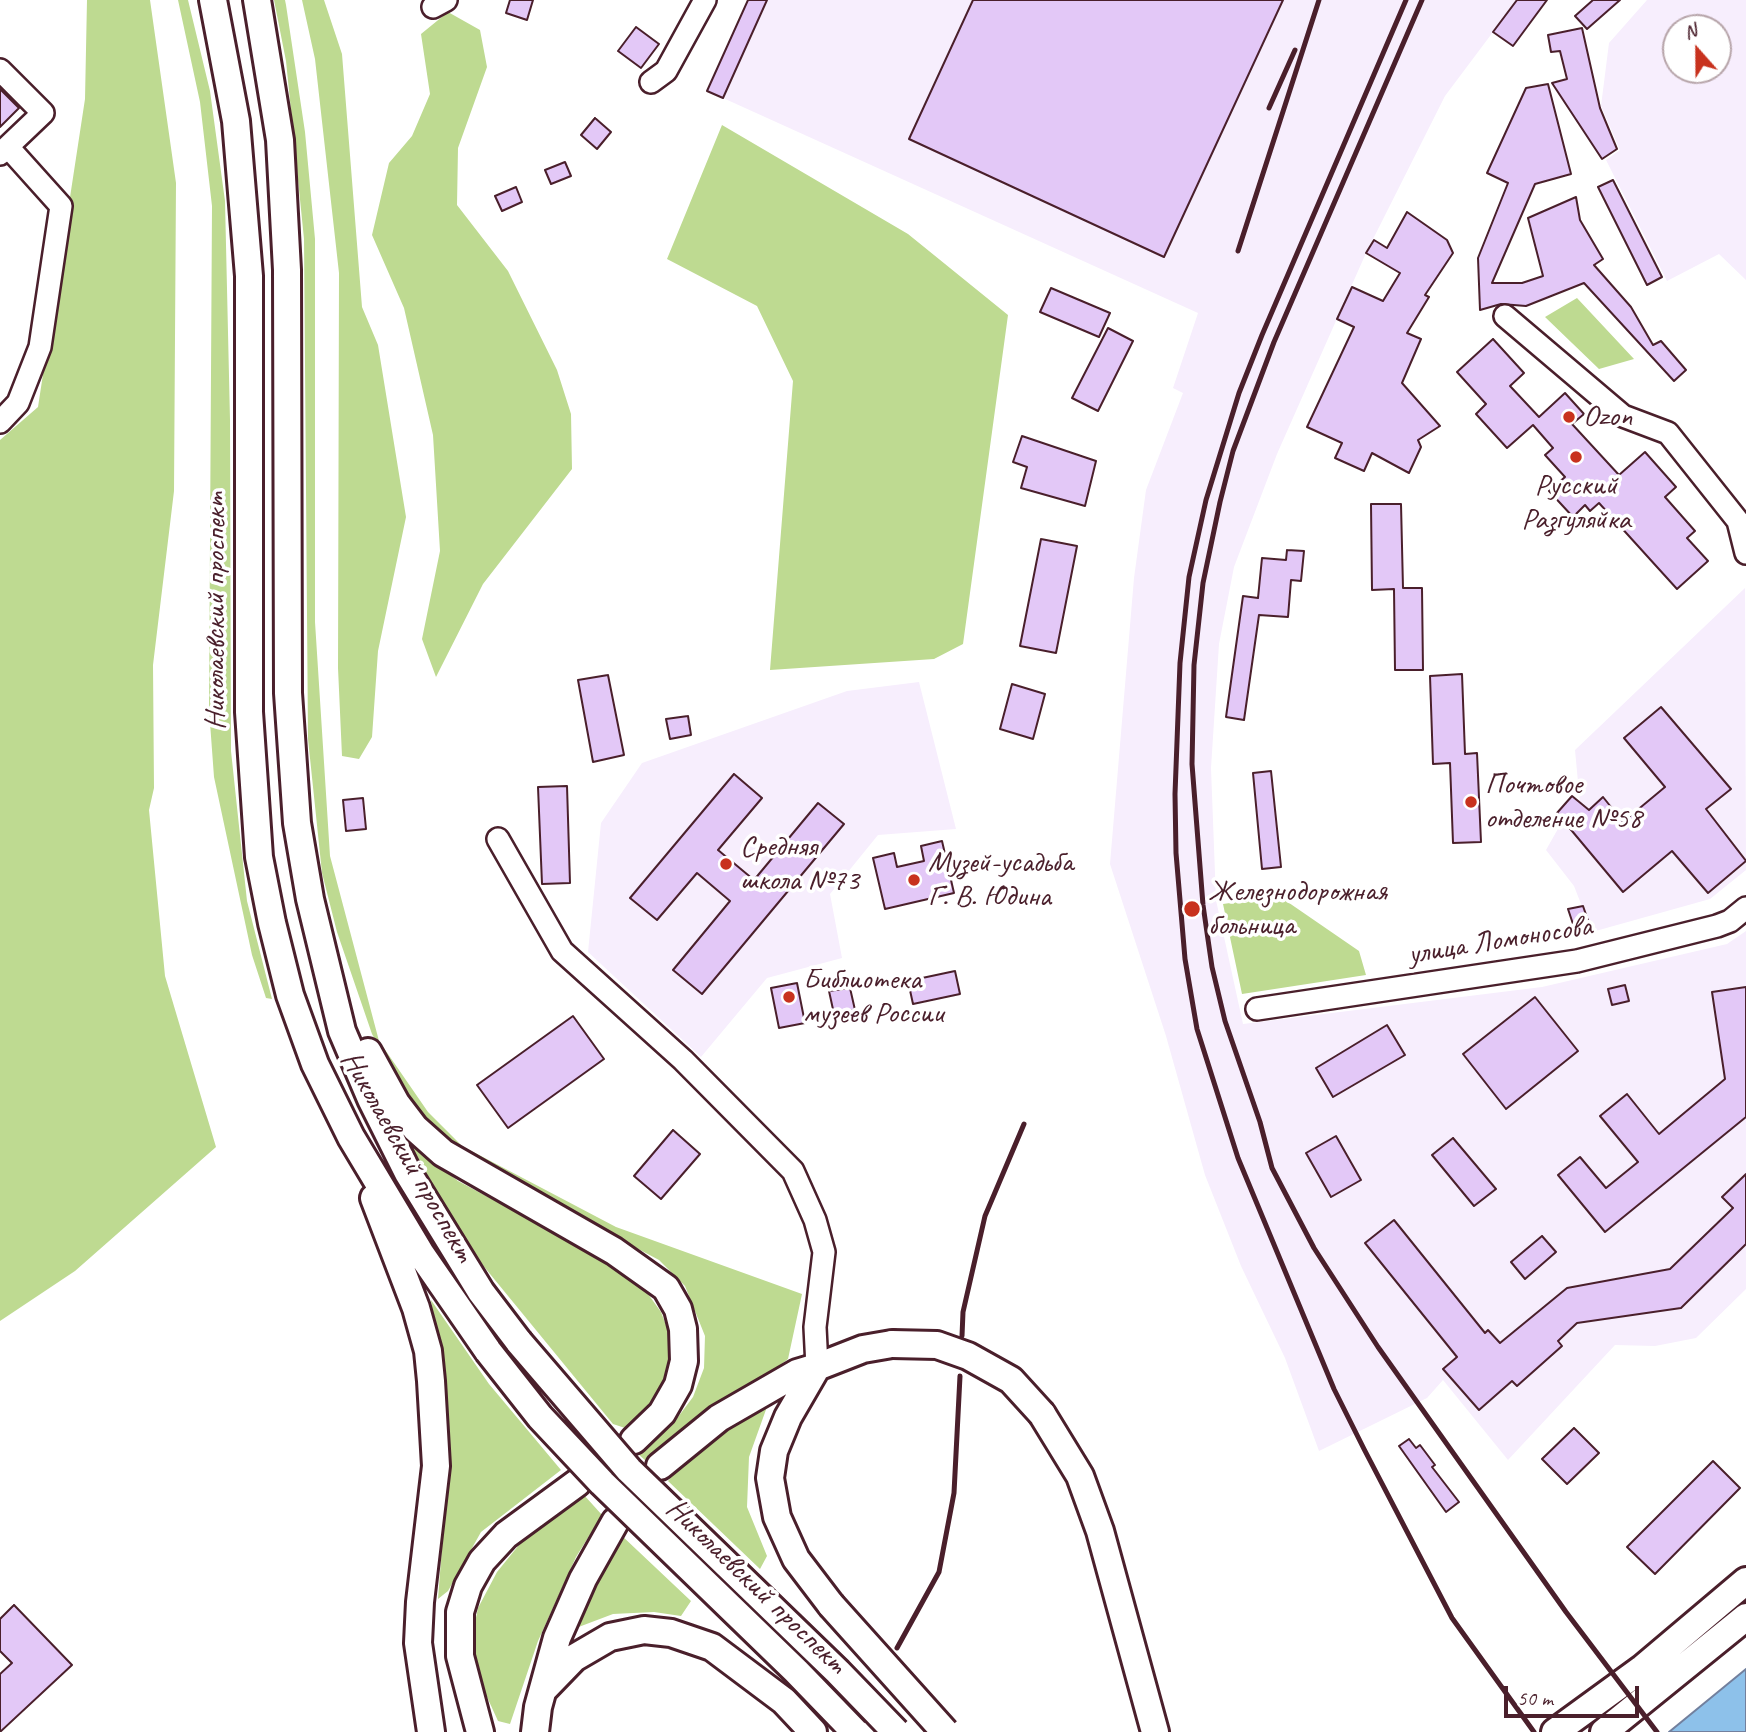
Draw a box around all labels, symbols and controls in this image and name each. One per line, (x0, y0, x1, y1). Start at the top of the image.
north arrow (1662, 14, 1732, 84)
text: N (1680, 18, 1700, 45)
place label: Ozon (1583, 399, 1632, 435)
marker: Ozon (1561, 409, 1577, 425)
marker: Русский Разгуляйка (1568, 449, 1584, 465)
place label: Русский Разгуляйка (1521, 468, 1631, 538)
street label: Николаевский проспект (198, 492, 234, 730)
place label: Почтовое отделение №58 (1485, 767, 1642, 838)
marker: Почтовое отделение №58 (1463, 794, 1479, 810)
place label: Средняя школа №73 (740, 829, 859, 900)
place label: Музей-усадьба Г. В. Юдина (928, 845, 1073, 916)
marker: Средняя школа №73 (718, 856, 734, 872)
marker: Музей-усадьба Г. В. Юдина (906, 872, 922, 888)
place label: Железнодорожная больница (1208, 874, 1387, 944)
marker: Железнодорожная больница (1182, 899, 1202, 919)
street label: улица Ломоносова (1406, 909, 1594, 973)
place label: Библиотека музеев России (803, 962, 943, 1032)
marker: Библиотека музеев России (781, 989, 797, 1005)
street label: Николаевский проспект (332, 1045, 482, 1269)
street label: Николаевский проспект (658, 1491, 854, 1683)
scale bar (1508, 1672, 1643, 1716)
text: 50 m (1517, 1685, 1553, 1711)

